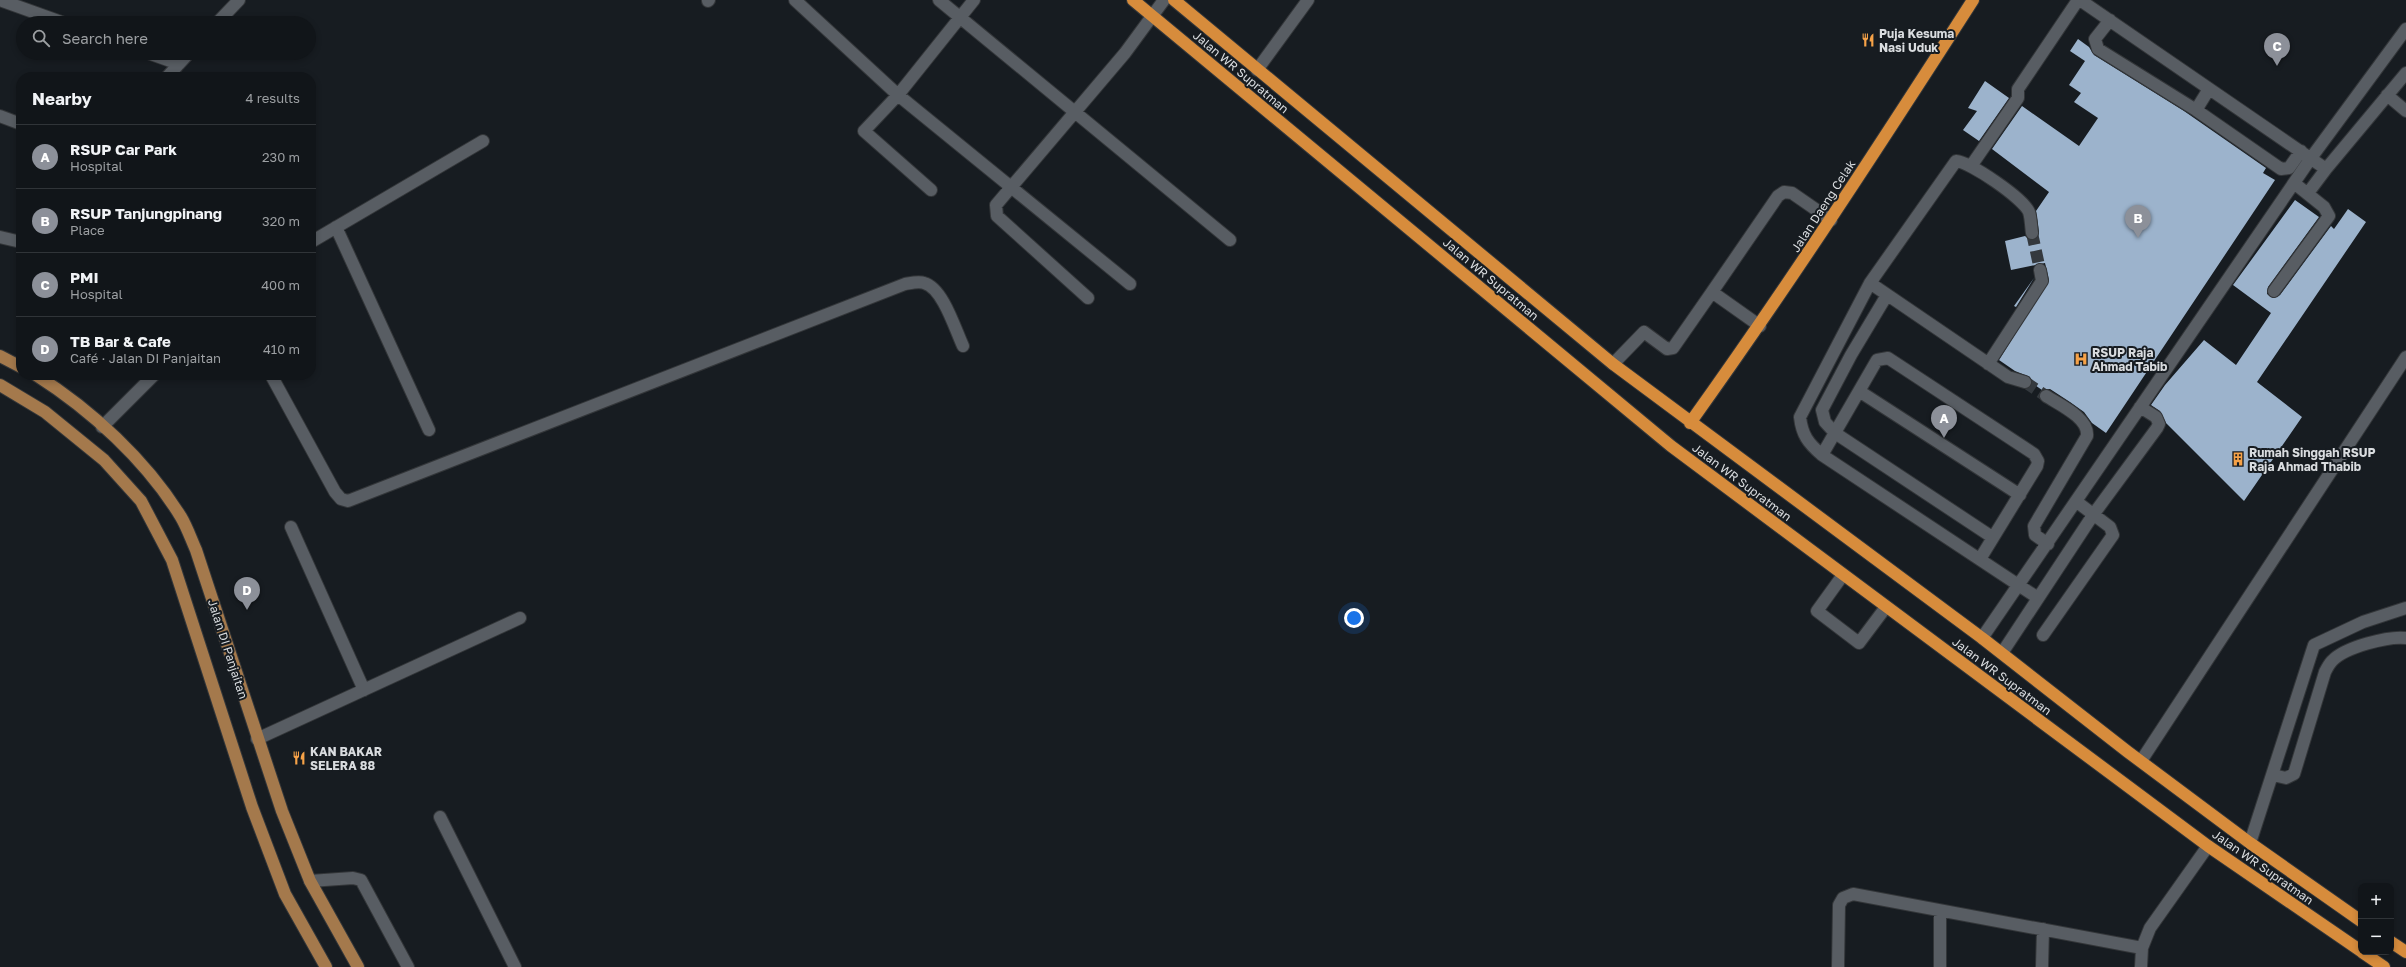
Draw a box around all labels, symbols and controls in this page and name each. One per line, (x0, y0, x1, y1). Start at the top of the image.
search box (16, 16, 316, 60)
place label: Puja Kesuma Nasi Uduk (1879, 26, 1954, 55)
icon: search (30, 27, 52, 49)
street label: Jalan WR Supratman (1190, 28, 1292, 116)
text: Search here (62, 29, 148, 47)
restaurant icon: Puja Kesuma Nasi Uduk (1860, 32, 1876, 48)
pin: C (2264, 33, 2290, 66)
text: Nearby (32, 88, 92, 109)
text: 4 results (246, 90, 300, 106)
text: RSUP Car Park (70, 140, 177, 158)
text: A (40, 149, 50, 165)
text: 230 m (262, 149, 300, 165)
street label: Jalan Daeng Celak (1788, 157, 1859, 255)
text: Hospital (70, 158, 123, 174)
text: RSUP Tanjungpinang (70, 204, 222, 222)
pin: B (2125, 205, 2151, 238)
text: B (40, 213, 50, 229)
text: 320 m (262, 213, 300, 229)
text: Place (70, 222, 105, 238)
street label: Jalan WR Supratman (1440, 235, 1542, 323)
text: PMI (70, 268, 99, 286)
text: C (40, 277, 50, 293)
text: 400 m (261, 277, 300, 293)
text: Hospital (70, 286, 123, 302)
text: TB Bar & Cafe (70, 332, 171, 350)
text: D (40, 341, 50, 357)
text: 410 m (263, 341, 300, 357)
place label: RSUP Raja Ahmad Tabib (2092, 345, 2168, 374)
text: Café · Jalan DI Panjaitan (70, 350, 221, 366)
hospital icon: RSUP Raja Ahmad Tabib (2073, 351, 2089, 367)
pin: A (1931, 405, 1957, 438)
street label: Jalan WR Supratman (1689, 440, 1795, 524)
place label: Rumah Singgah RSUP Raja Ahmad Thabib (2249, 445, 2376, 474)
building icon: Rumah Singgah RSUP Raja Ahmad Thabib (2230, 451, 2246, 467)
pin: D (234, 577, 260, 610)
street label: Jalan DI Panjaitan (205, 597, 251, 701)
your location (1344, 608, 1364, 628)
street label: Jalan WR Supratman (1949, 634, 2055, 718)
place label: KAN BAKAR SELERA 88 (310, 744, 382, 773)
restaurant icon: KAN BAKAR SELERA 88 (291, 750, 307, 766)
street label: Jalan WR Supratman (2209, 826, 2317, 908)
map controls (2358, 883, 2394, 955)
button: + (2358, 883, 2394, 919)
button: − (2358, 919, 2394, 955)

